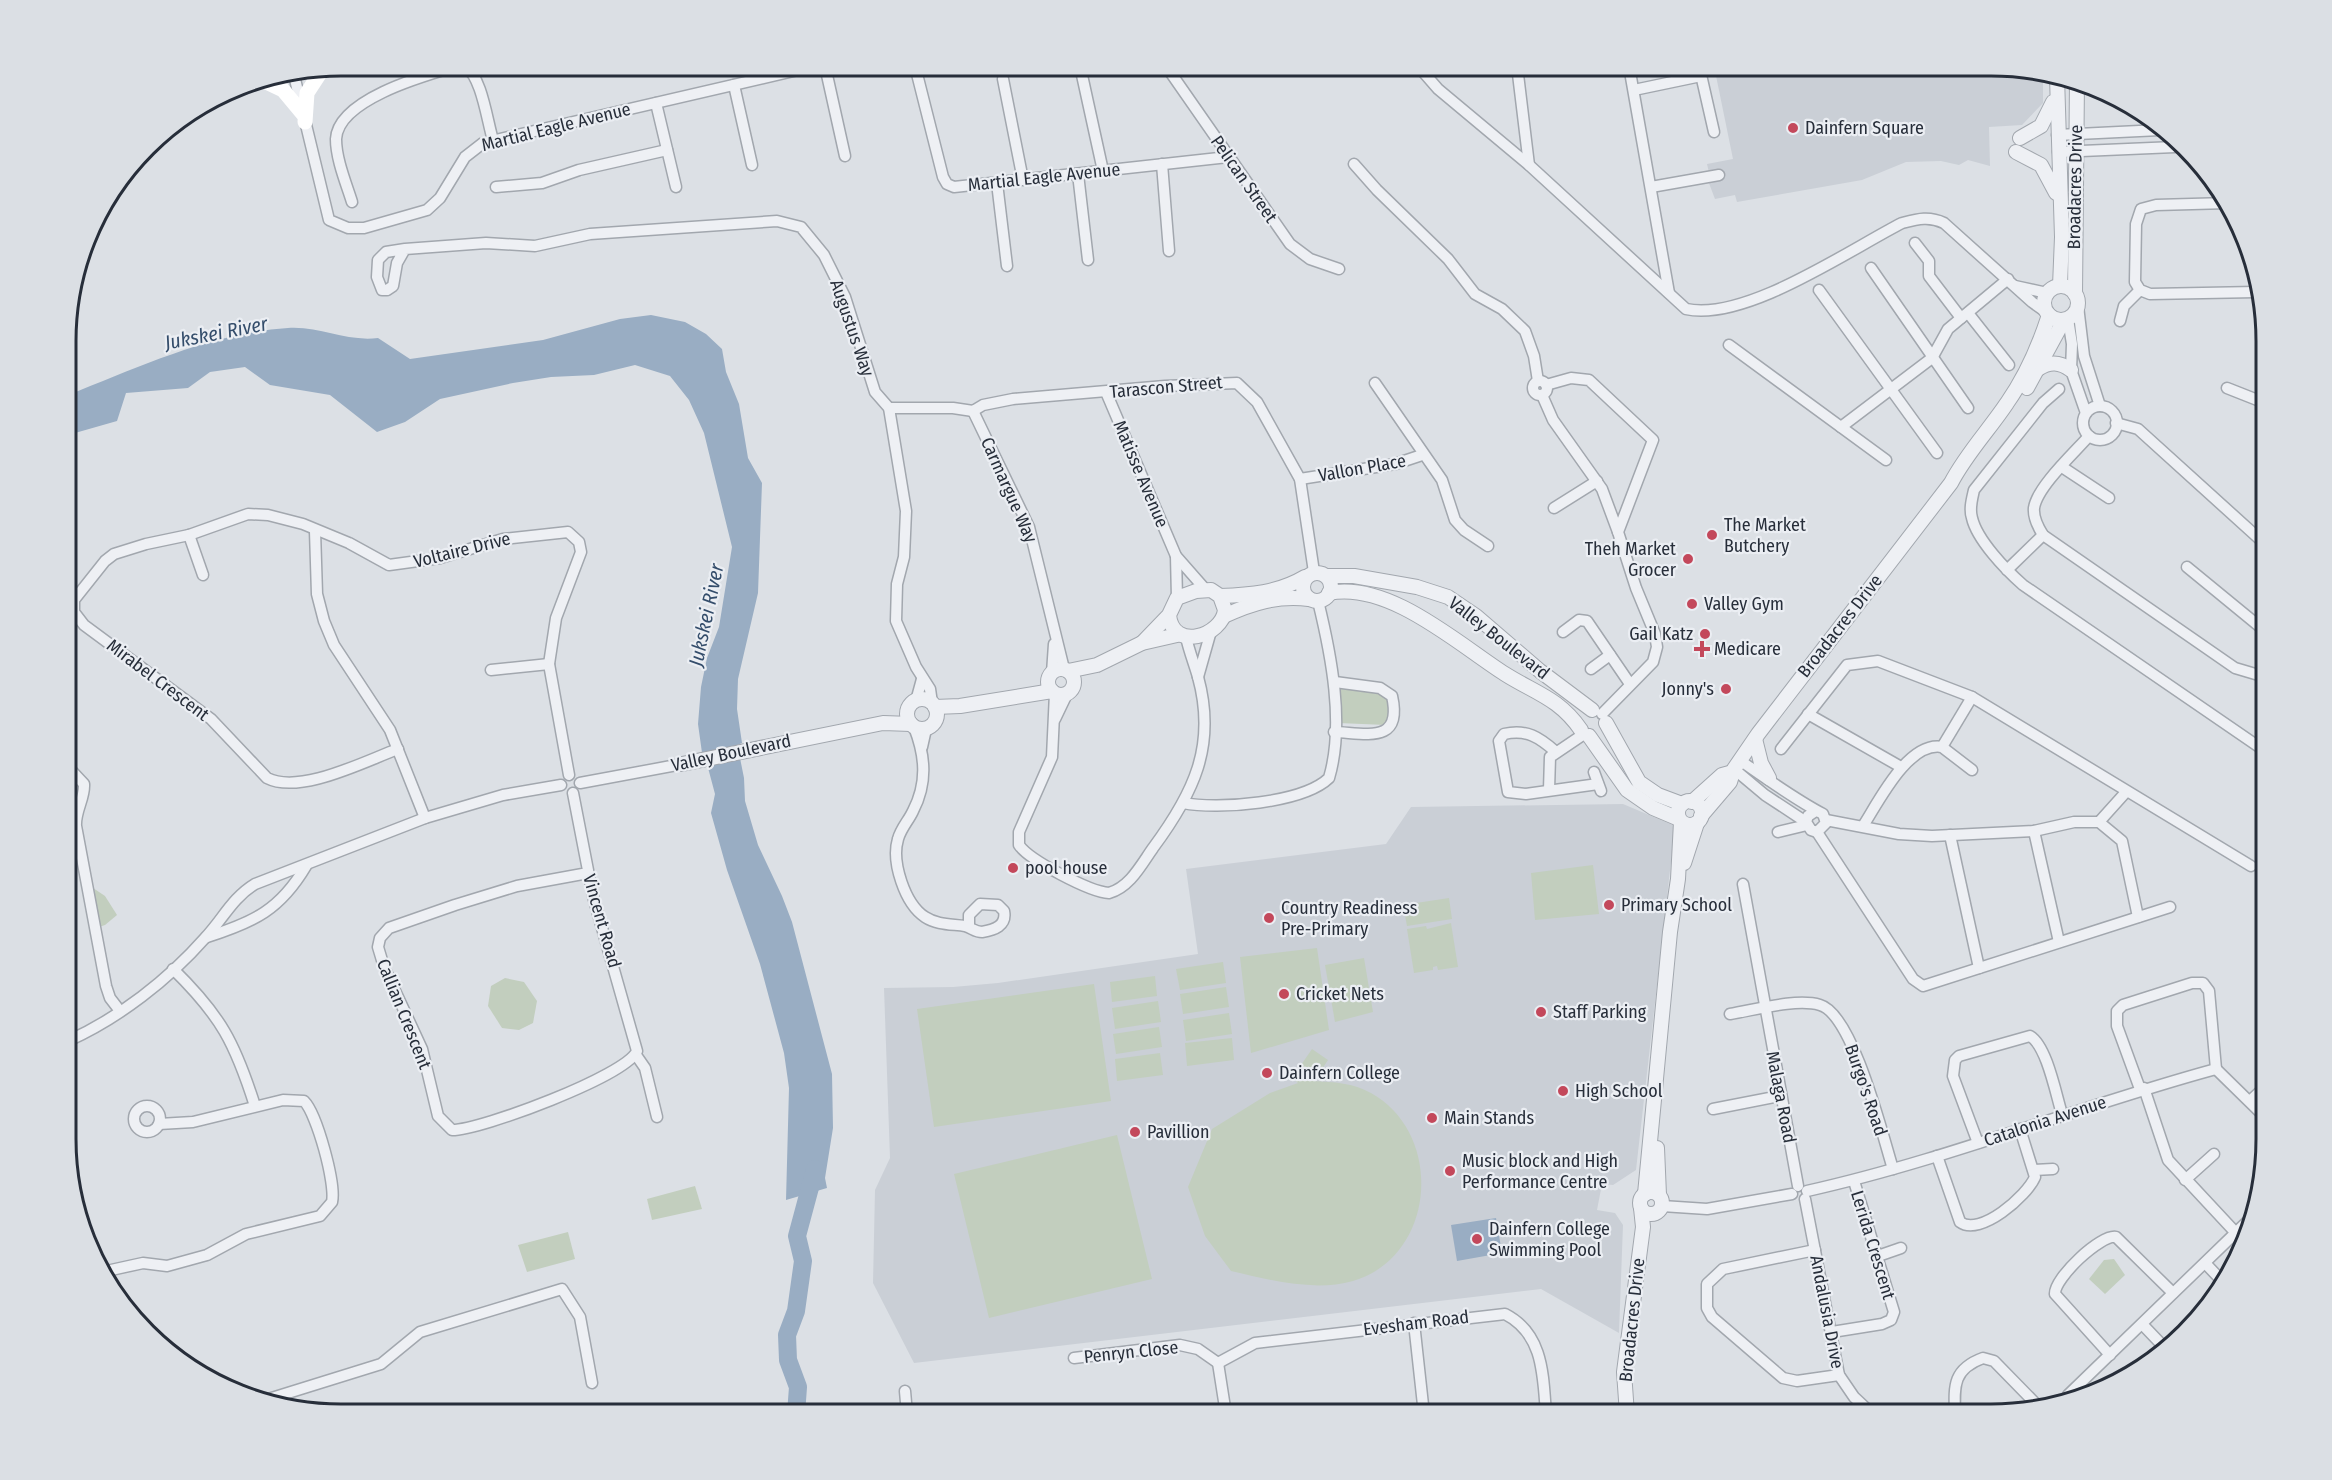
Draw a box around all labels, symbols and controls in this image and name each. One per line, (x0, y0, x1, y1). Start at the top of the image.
street label: Martial Eagle Avenue (479, 98, 633, 156)
place label: Dainfern Square (1805, 117, 1924, 139)
marker: Dainfern Square (1786, 121, 1800, 135)
street label: Broadacres Drive (2063, 124, 2087, 249)
street label: Pelican Street (1206, 131, 1282, 227)
street label: Martial Eagle Avenue (967, 158, 1121, 196)
street label: Augustus Way (825, 277, 879, 379)
water label: Jukskei River (162, 311, 271, 355)
street label: Tarascon Street (1109, 371, 1223, 403)
street label: Matisse Avenue (1109, 417, 1174, 531)
street label: Carmargue Way (976, 434, 1042, 546)
street label: Vallon Place (1316, 449, 1408, 487)
place label: The Market Butchery (1724, 514, 1806, 557)
street label: Voltaire Drive (411, 527, 513, 573)
marker: The Market Butchery (1705, 528, 1719, 542)
place label: Theh Market Grocer (1585, 538, 1677, 581)
marker: Theh Market Grocer (1681, 552, 1695, 566)
water label: Jukskei River (683, 560, 729, 669)
street label: Broadacres Drive (1793, 570, 1887, 682)
street label: Valley Boulevard (1444, 592, 1554, 684)
place label: Valley Gym (1704, 593, 1784, 615)
marker: Valley Gym (1685, 597, 1699, 611)
place label: Gail Katz (1629, 623, 1693, 645)
marker: Gail Katz (1698, 627, 1712, 641)
street label: Mirabel Crescent (103, 634, 213, 726)
place label: Medicare (1714, 638, 1781, 660)
marker: Medicare (1695, 642, 1709, 656)
place label: Jonny's (1662, 678, 1714, 700)
marker: Jonny's (1719, 682, 1733, 696)
street label: Valley Boulevard (669, 730, 793, 776)
place label: pool house (1025, 857, 1108, 879)
marker: pool house (1006, 861, 1020, 875)
street label: Vincent Road (578, 872, 626, 970)
place label: Primary School (1621, 894, 1732, 916)
place label: Country Readiness Pre-Primary (1281, 897, 1418, 940)
marker: Primary School (1602, 898, 1616, 912)
marker: Country Readiness Pre-Primary (1262, 911, 1276, 925)
street label: Callian Crescent (372, 956, 436, 1072)
place label: Cricket Nets (1296, 983, 1384, 1005)
marker: Cricket Nets (1277, 987, 1291, 1001)
place label: Staff Parking (1553, 1001, 1647, 1023)
marker: Staff Parking (1534, 1005, 1548, 1019)
street label: Burgo's Road (1840, 1041, 1892, 1139)
street label: Malaga Road (1761, 1049, 1801, 1145)
place label: Dainfern College (1279, 1062, 1400, 1084)
marker: Dainfern College (1260, 1066, 1274, 1080)
place label: High School (1575, 1080, 1663, 1102)
marker: High School (1556, 1084, 1570, 1098)
street label: Catalonia Avenue (1981, 1091, 2109, 1151)
place label: Main Stands (1444, 1107, 1535, 1129)
marker: Main Stands (1425, 1111, 1439, 1125)
place label: Pavillion (1147, 1121, 1210, 1143)
marker: Pavillion (1128, 1125, 1142, 1139)
place label: Music block and High Performance Centre (1462, 1150, 1618, 1193)
marker: Music block and High Performance Centre (1443, 1164, 1457, 1178)
street label: Lerida Crescent (1846, 1188, 1900, 1302)
place label: Dainfern College Swimming Pool (1489, 1218, 1610, 1261)
marker: Dainfern College Swimming Pool (1470, 1232, 1484, 1246)
street label: Andalusia Drive (1805, 1254, 1849, 1371)
street label: Broadacres Drive (1615, 1257, 1649, 1383)
street label: Evesham Road (1362, 1306, 1470, 1340)
street label: Penryn Close (1083, 1336, 1179, 1368)

